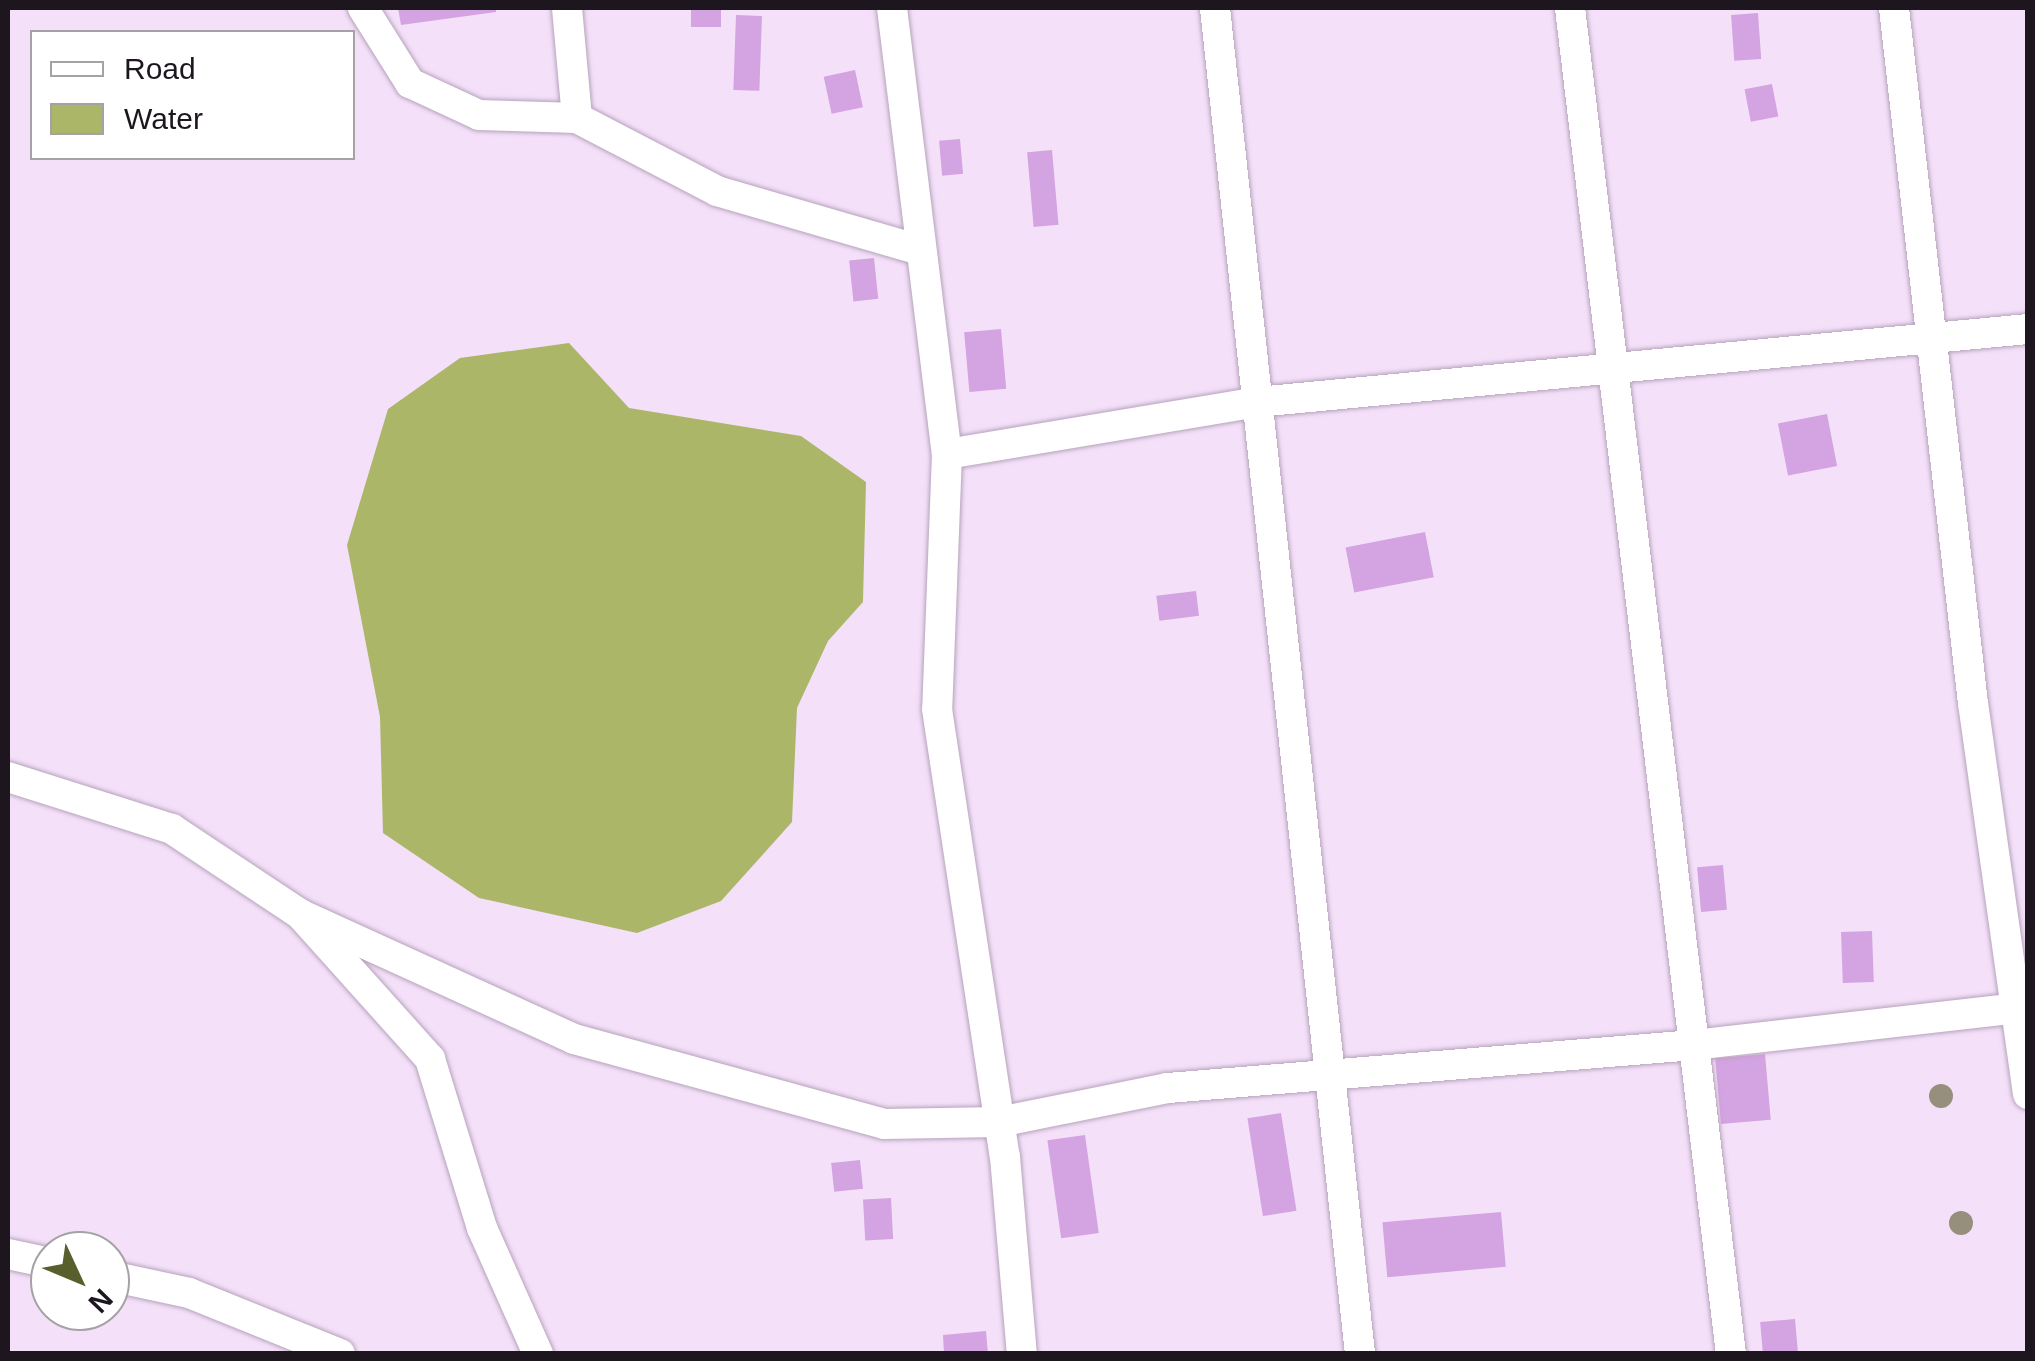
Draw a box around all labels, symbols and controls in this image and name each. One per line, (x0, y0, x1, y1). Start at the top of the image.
legend (30, 30, 355, 160)
text: Road (124, 52, 196, 85)
text: Water (124, 102, 203, 135)
north arrow (30, 1231, 130, 1331)
text: N (82, 1283, 119, 1319)

